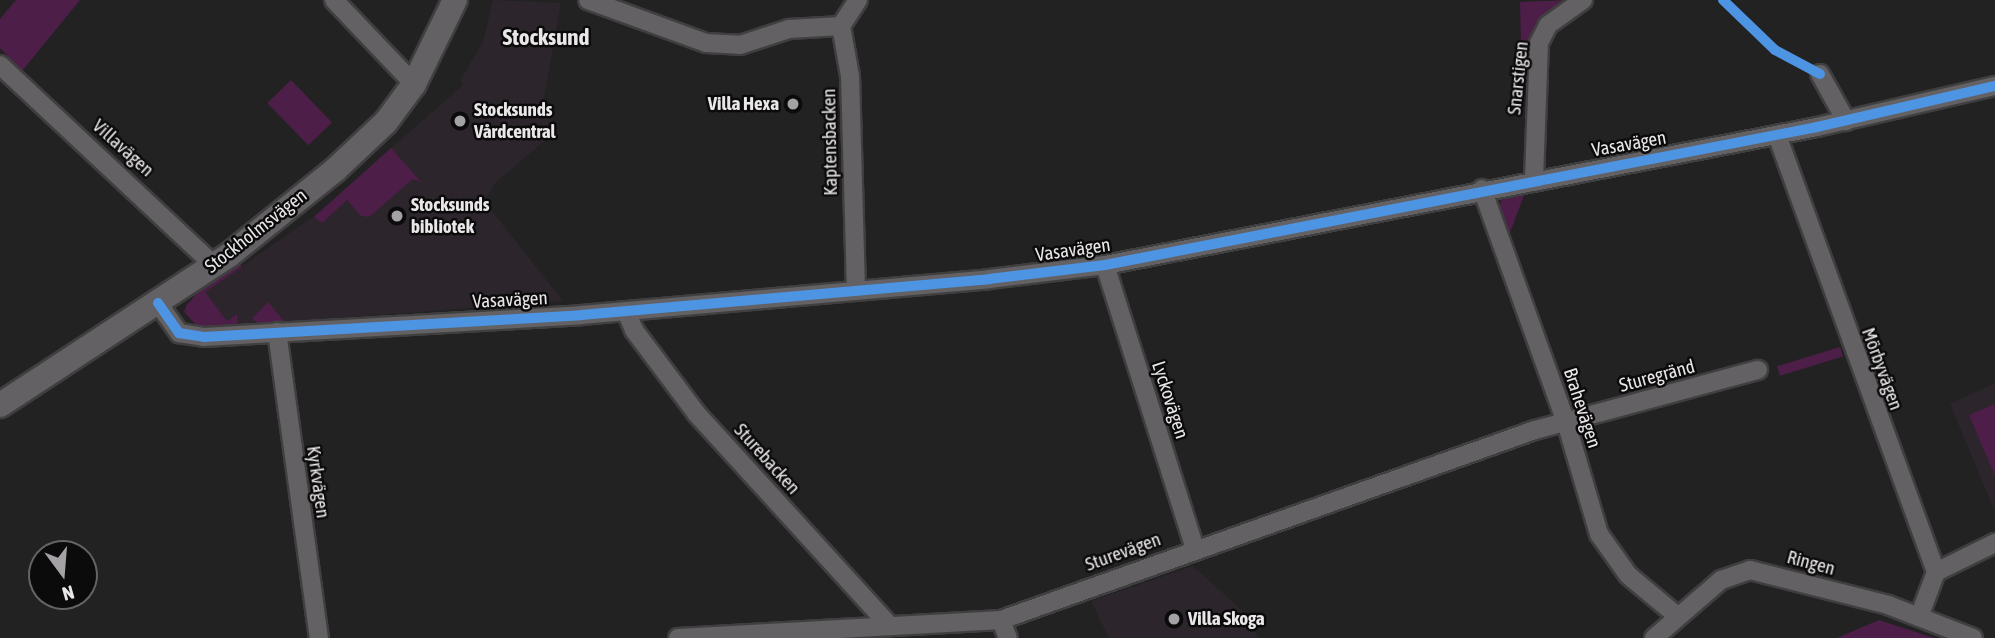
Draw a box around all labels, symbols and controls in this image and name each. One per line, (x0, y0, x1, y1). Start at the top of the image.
district label: Stocksund (503, 23, 589, 51)
street label: Snarstigen (1503, 40, 1533, 116)
street label: Kaptensbacken (818, 88, 842, 196)
place label: Villa Hexa (708, 93, 779, 115)
marker: Villa Hexa (785, 96, 801, 112)
place label: Stocksunds Vårdcentral (474, 99, 556, 143)
marker: Stocksunds Vårdcentral (452, 113, 468, 129)
street label: Villavägen (88, 115, 158, 181)
street label: Vasavägen (1590, 126, 1668, 162)
street label: Stockholmsvägen (200, 184, 312, 278)
place label: Stocksunds bibliotek (411, 194, 489, 238)
marker: Stocksunds bibliotek (389, 208, 405, 224)
street label: Vasavägen (1034, 233, 1112, 267)
street label: Vasavägen (472, 287, 548, 313)
street label: Mörbyvägen (1857, 325, 1907, 413)
street label: Sturegränd (1617, 355, 1697, 397)
street label: Lyckovägen (1147, 358, 1193, 442)
street label: Brahevägen (1558, 365, 1606, 451)
street label: Sturebacken (729, 419, 805, 499)
street label: Kyrkvägen (302, 444, 334, 520)
street label: Sturevägen (1082, 528, 1164, 576)
north arrow (28, 540, 98, 610)
street label: Ringen (1785, 546, 1837, 580)
text: N (60, 581, 77, 605)
place label: Villa Skoga (1188, 608, 1265, 630)
marker: Villa Skoga (1166, 611, 1182, 627)

